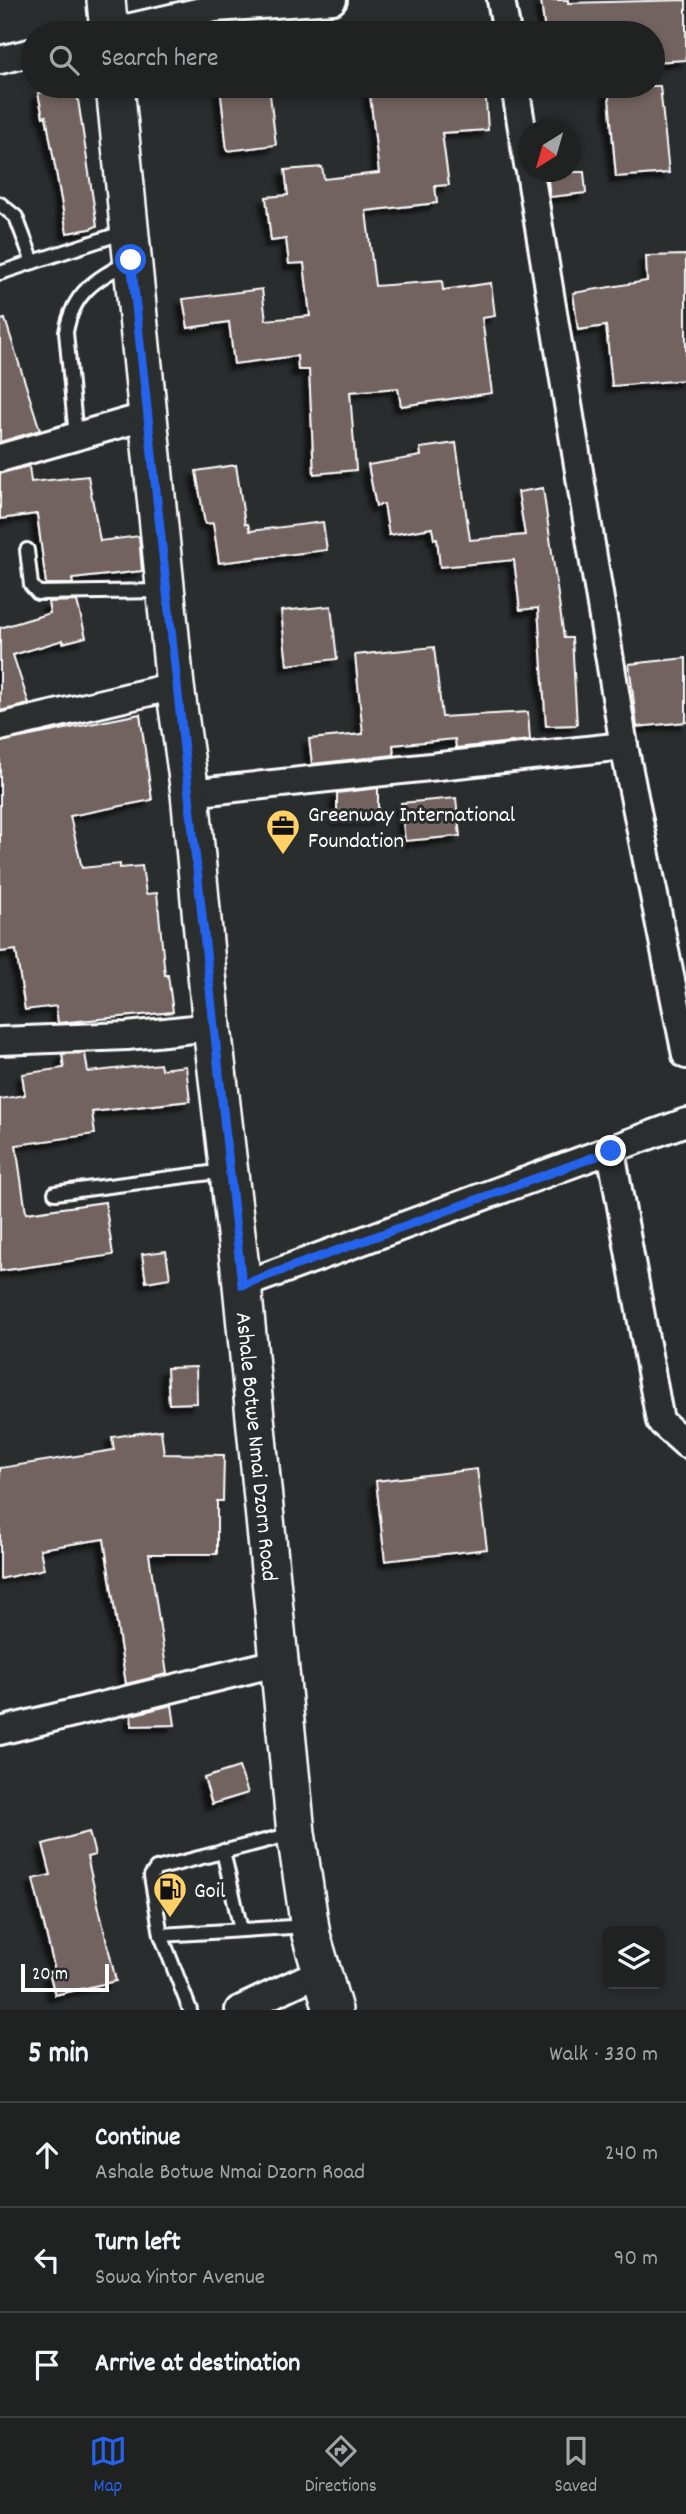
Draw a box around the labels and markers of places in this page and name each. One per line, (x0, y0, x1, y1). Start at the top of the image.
place label: Greenway International Foundation (308, 800, 516, 859)
office icon: Greenway International Foundation (264, 807, 302, 856)
fuel station icon: Goil (151, 1870, 189, 1919)
place label: Goil (194, 1876, 226, 1909)

